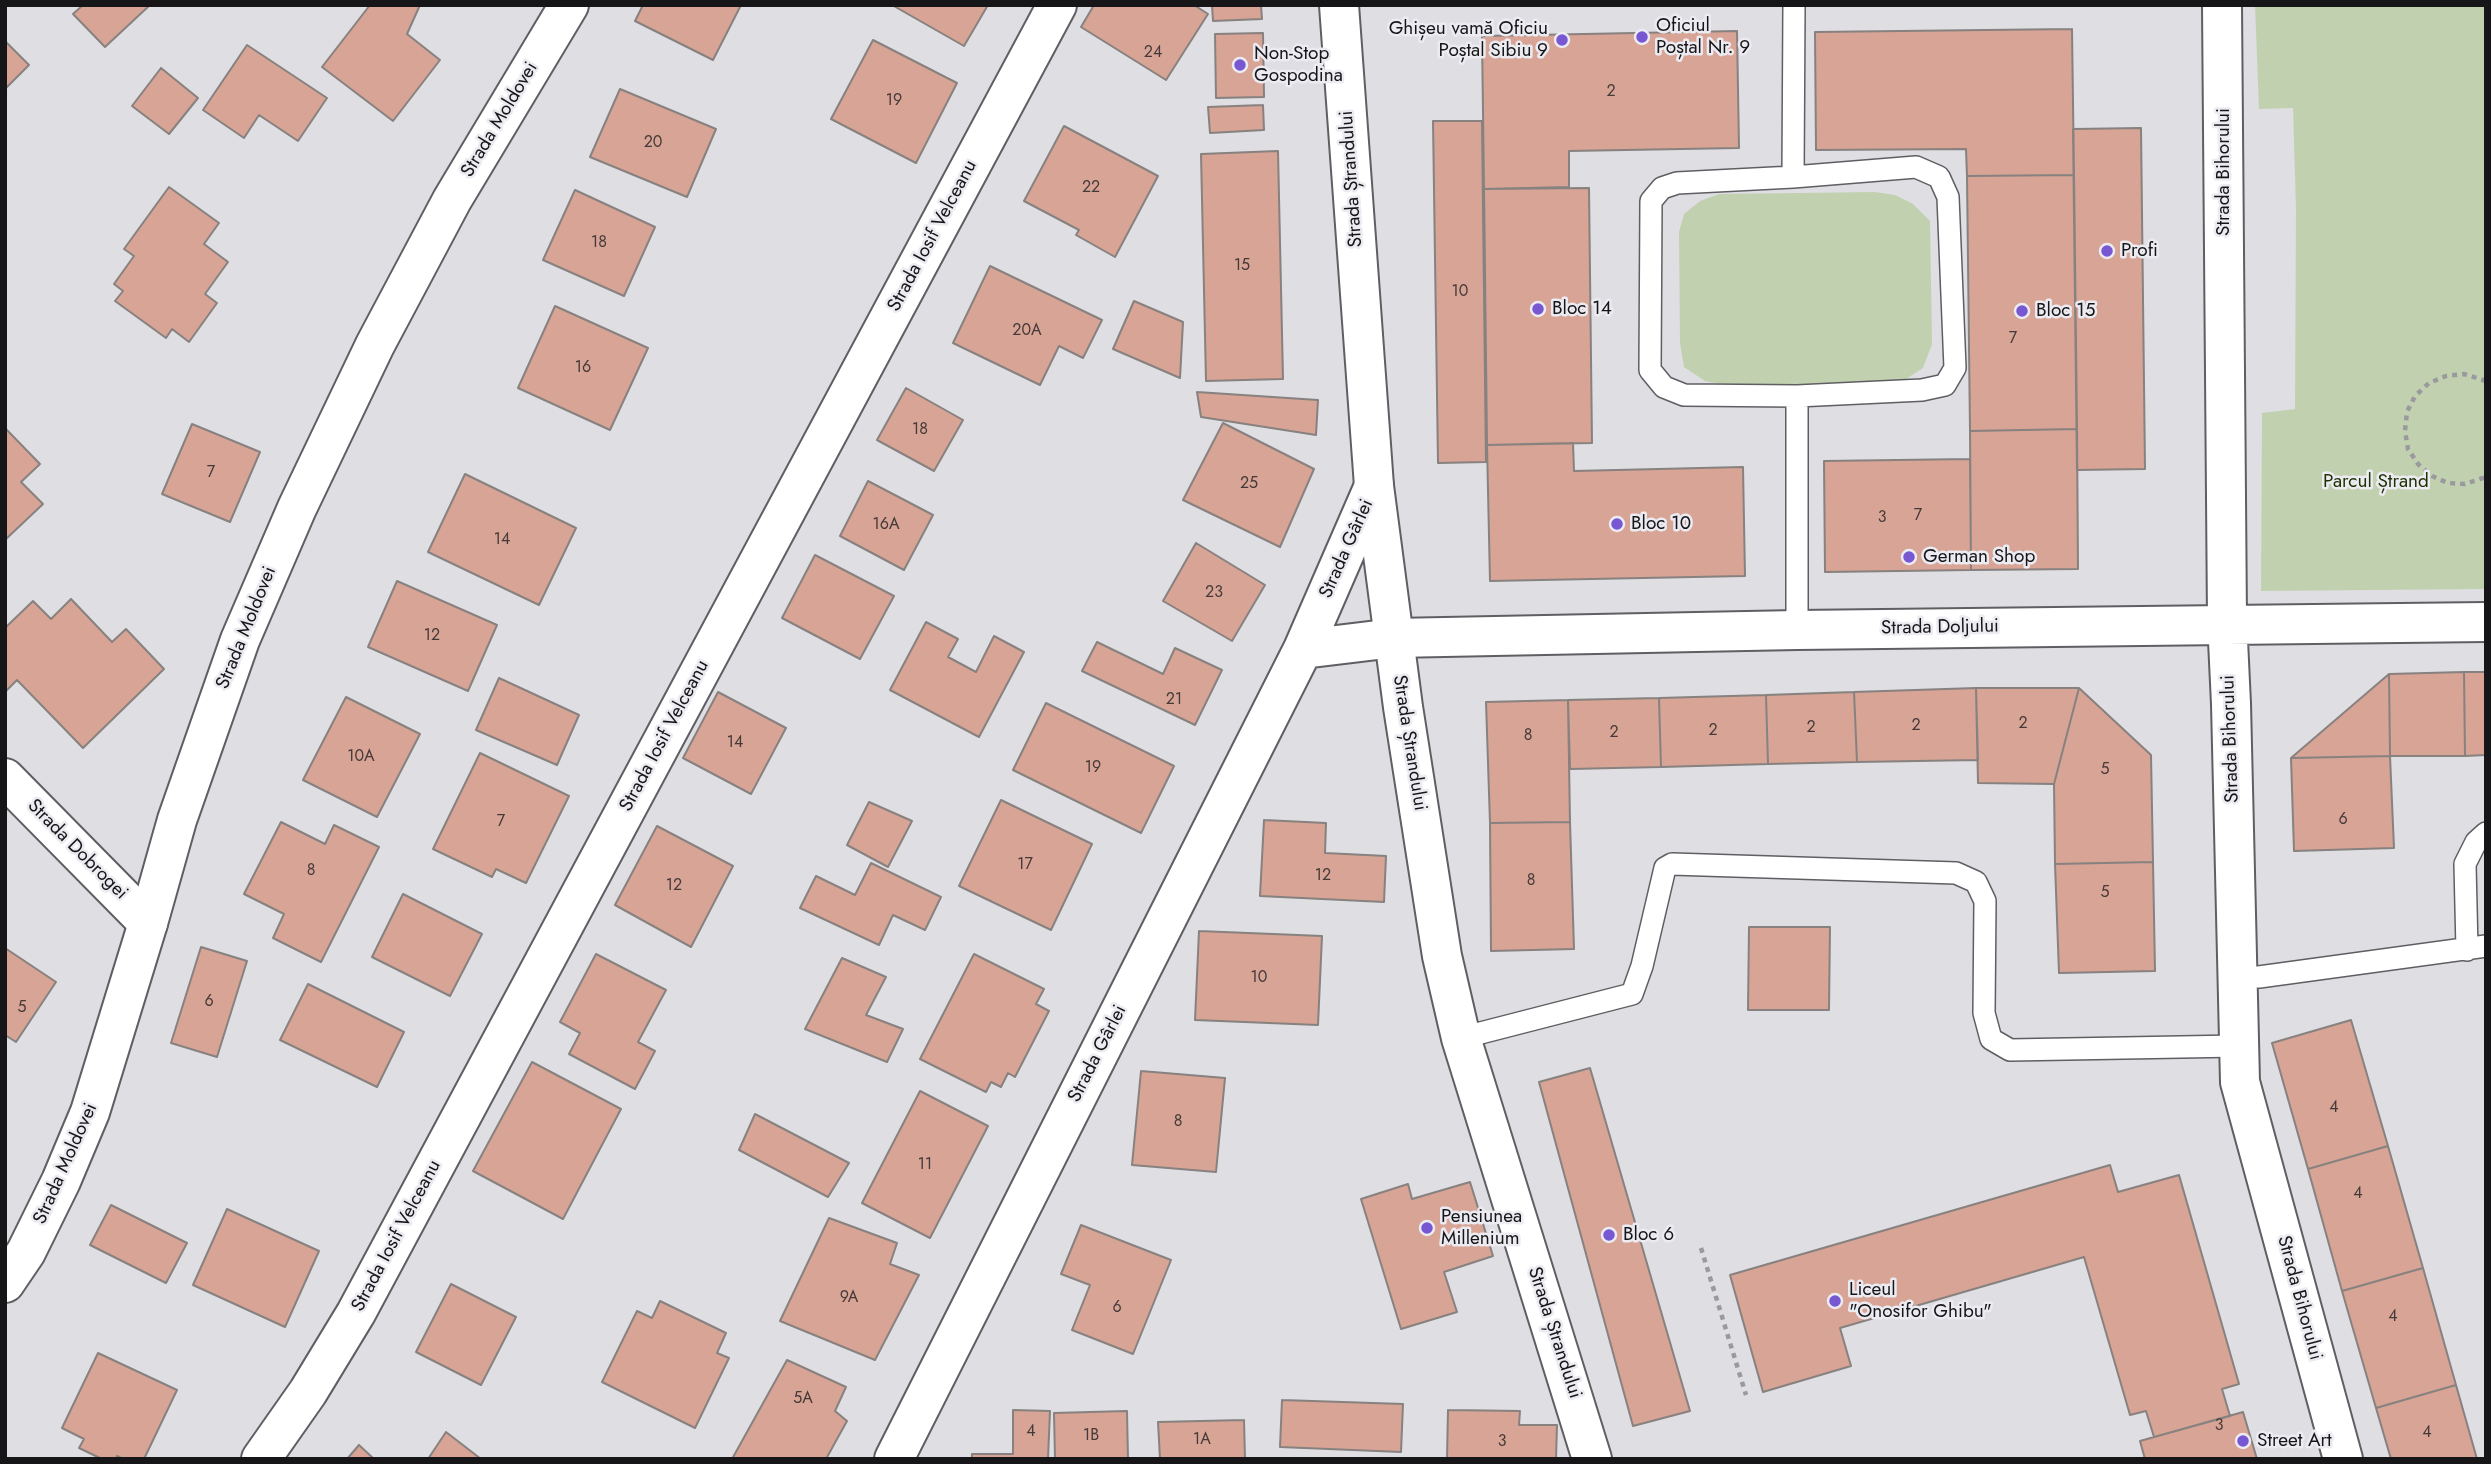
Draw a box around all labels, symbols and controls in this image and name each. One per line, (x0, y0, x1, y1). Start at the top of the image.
place label: Oficiul Poștal Nr. 9 (1656, 15, 1750, 59)
place label: Ghișeu vamă Oficiu Poștal Sibiu 9 (1389, 18, 1548, 62)
marker: Oficiul Poștal Nr. 9 (1634, 29, 1650, 45)
marker: Ghișeu vamă Oficiu Poștal Sibiu 9 (1554, 32, 1570, 48)
house number: 24 (1144, 43, 1162, 63)
place label: Non-Stop Gospodina (1254, 43, 1343, 87)
marker: Non-Stop Gospodina (1232, 57, 1248, 73)
street label: Strada Moldovei (457, 58, 543, 182)
house number: 2 (1606, 82, 1616, 102)
house number: 19 (886, 91, 902, 111)
street label: Strada Bihorului (2213, 108, 2235, 236)
street label: Strada Ștrandului (1336, 110, 1368, 248)
house number: 20 (644, 133, 662, 153)
street label: Strada Iosif Velceanu (883, 156, 983, 316)
house number: 22 (1082, 178, 1100, 198)
house number: 18 (591, 233, 607, 253)
place label: Profi (2121, 240, 2158, 262)
marker: Profi (2099, 243, 2115, 259)
house number: 15 (1234, 256, 1250, 276)
house number: 10 (1452, 282, 1468, 302)
place label: Bloc 14 (1552, 298, 1612, 320)
place label: Bloc 15 (2036, 300, 2095, 322)
marker: Bloc 14 (1530, 301, 1546, 317)
marker: Bloc 15 (2014, 303, 2030, 319)
house number: 20A (1012, 321, 1042, 341)
house number: 7 (2009, 329, 2017, 349)
house number: 16 (575, 358, 591, 378)
house number: 18 (912, 420, 928, 440)
house number: 7 (207, 463, 215, 483)
park label: Parcul Ștrand (2323, 471, 2429, 493)
house number: 25 (1240, 474, 1258, 494)
street label: Strada Gârlei (1315, 496, 1379, 602)
house number: 7 (1914, 506, 1922, 526)
house number: 3 (1878, 508, 1886, 528)
place label: Bloc 10 (1631, 513, 1691, 535)
house number: 16A (873, 515, 899, 535)
marker: Bloc 10 (1609, 516, 1625, 532)
house number: 14 (494, 530, 510, 550)
place label: German Shop (1923, 546, 2035, 568)
marker: German Shop (1901, 549, 1917, 565)
street label: Strada Moldovei (212, 563, 282, 693)
house number: 23 (1205, 583, 1223, 603)
street label: Strada Doljului (1881, 616, 1999, 640)
house number: 12 (424, 626, 440, 646)
street label: Strada Iosif Velceanu (615, 656, 715, 816)
street label: Strada Ștrandului (1387, 674, 1431, 812)
street label: Strada Bihorului (2217, 675, 2245, 803)
house number: 21 (1166, 690, 1182, 710)
house number: 2 (2018, 714, 2028, 734)
house number: 2 (1911, 716, 1921, 736)
house number: 2 (1806, 718, 1816, 738)
house number: 2 (1708, 721, 1718, 741)
house number: 2 (1609, 723, 1619, 743)
house number: 8 (1524, 726, 1532, 746)
house number: 14 (727, 733, 743, 753)
house number: 10A (347, 747, 375, 767)
house number: 19 (1085, 758, 1101, 778)
house number: 5 (2100, 760, 2110, 780)
street label: Strada Dobrogei (22, 795, 132, 905)
house number: 6 (2338, 810, 2348, 830)
house number: 7 (497, 812, 505, 832)
house number: 17 (1017, 855, 1033, 875)
house number: 8 (307, 861, 315, 881)
house number: 12 (1315, 866, 1331, 886)
house number: 8 (1527, 871, 1535, 891)
house number: 12 (666, 876, 682, 896)
house number: 5 (2100, 883, 2110, 903)
house number: 10 (1251, 968, 1267, 988)
house number: 6 (204, 992, 214, 1012)
house number: 5 (17, 998, 27, 1018)
street label: Strada Gârlei (1064, 1002, 1132, 1106)
house number: 4 (2329, 1098, 2339, 1118)
street label: Strada Moldovei (29, 1100, 103, 1228)
house number: 8 (1174, 1112, 1182, 1132)
house number: 11 (918, 1155, 932, 1175)
street label: Strada Iosif Velceanu (347, 1156, 447, 1316)
house number: 4 (2353, 1184, 2363, 1204)
place label: Pensiunea Millenium (1441, 1206, 1522, 1250)
marker: Pensiunea Millenium (1419, 1220, 1435, 1236)
place label: Bloc 6 (1623, 1224, 1674, 1246)
marker: Bloc 6 (1601, 1227, 1617, 1243)
street label: Strada Bihorului (2271, 1233, 2327, 1363)
street label: Strada Ștrandului (1522, 1264, 1586, 1402)
place label: Liceul "Onosifor Ghibu" (1849, 1279, 1992, 1323)
house number: 9A (840, 1288, 858, 1308)
marker: Liceul "Onosifor Ghibu" (1827, 1293, 1843, 1309)
house number: 6 (1112, 1298, 1122, 1318)
house number: 4 (2388, 1307, 2398, 1327)
house number: 5A (793, 1389, 813, 1409)
house number: 3 (2215, 1416, 2223, 1436)
house number: 4 (1026, 1422, 1036, 1442)
house number: 4 (2422, 1423, 2432, 1443)
house number: 1B (1083, 1426, 1099, 1446)
house number: 1A (1193, 1430, 1211, 1450)
place label: Street Art (2257, 1430, 2332, 1452)
house number: 3 (1498, 1432, 1506, 1452)
marker: Street Art (2235, 1433, 2251, 1449)

